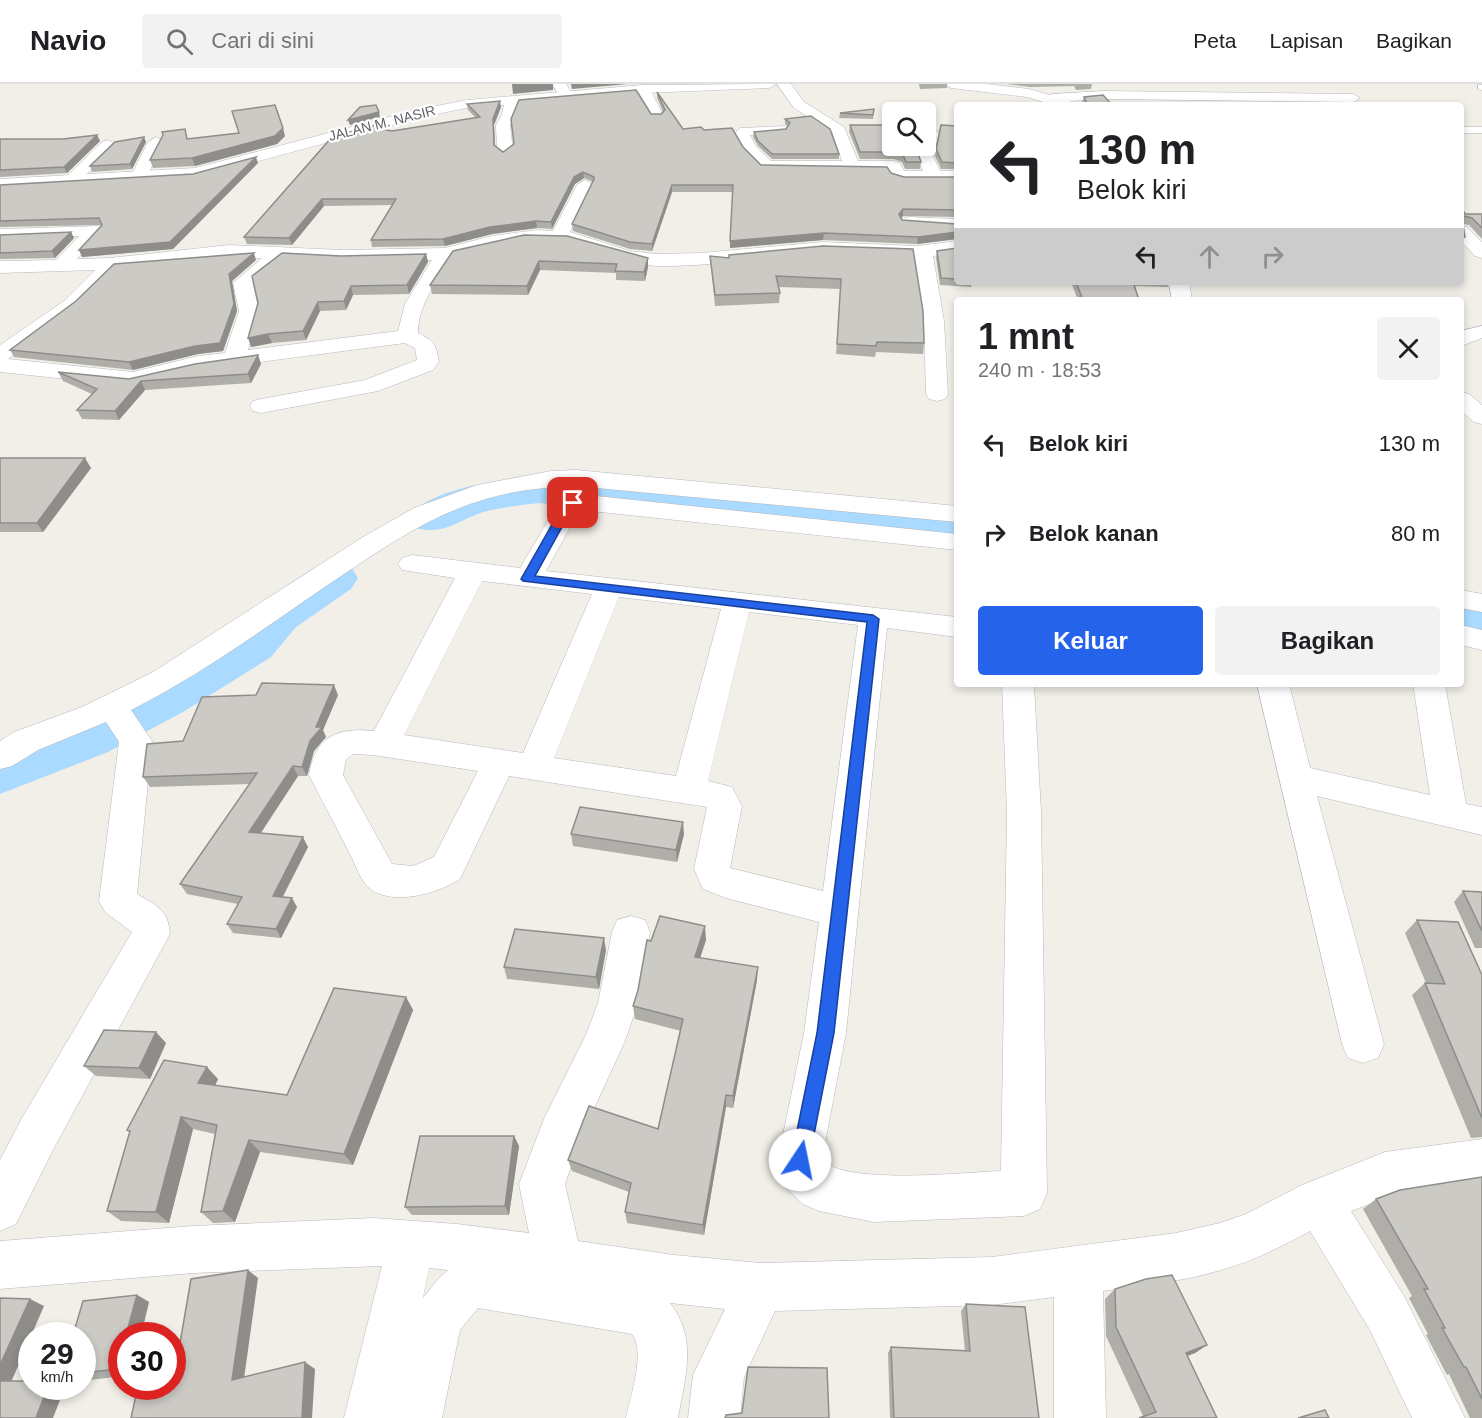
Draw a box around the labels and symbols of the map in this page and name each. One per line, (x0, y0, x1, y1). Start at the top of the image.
street label: JALAN M. NASIR (327, 102, 437, 144)
pin (547, 477, 598, 528)
position arrow (768, 1128, 832, 1192)
speed limit sign: 30 (108, 1322, 186, 1400)

